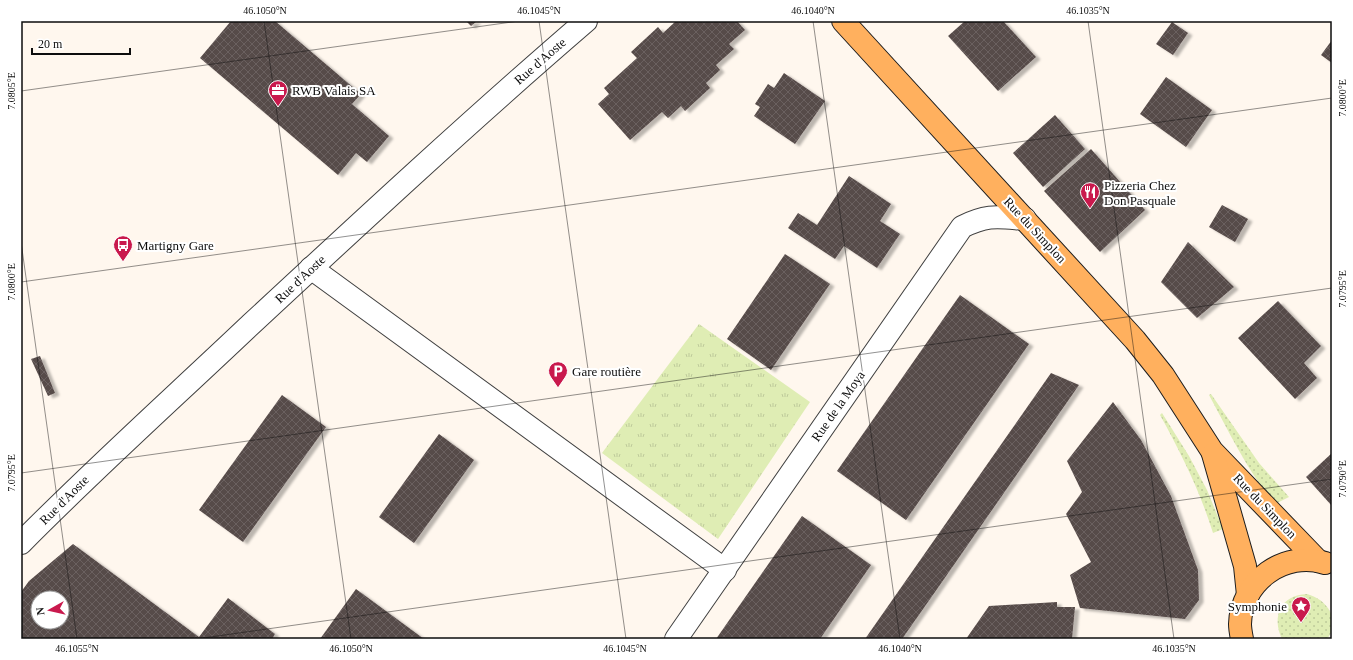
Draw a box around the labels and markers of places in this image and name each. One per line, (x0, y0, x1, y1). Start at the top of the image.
office icon: RWB Valais SA (267, 79, 289, 107)
place label: RWB Valais SA (292, 83, 376, 98)
place label: Pizzeria Chez Don Pasquale (1104, 178, 1176, 208)
restaurant icon: Pizzeria Chez Don Pasquale (1079, 181, 1101, 209)
bus stop icon: Martigny Gare (112, 234, 134, 262)
place label: Martigny Gare (137, 238, 214, 253)
parking icon: Gare routière (547, 360, 569, 388)
place label: Gare routière (572, 364, 641, 379)
place icon: Symphonie (1290, 595, 1312, 623)
place label: Symphonie (1228, 599, 1287, 614)

